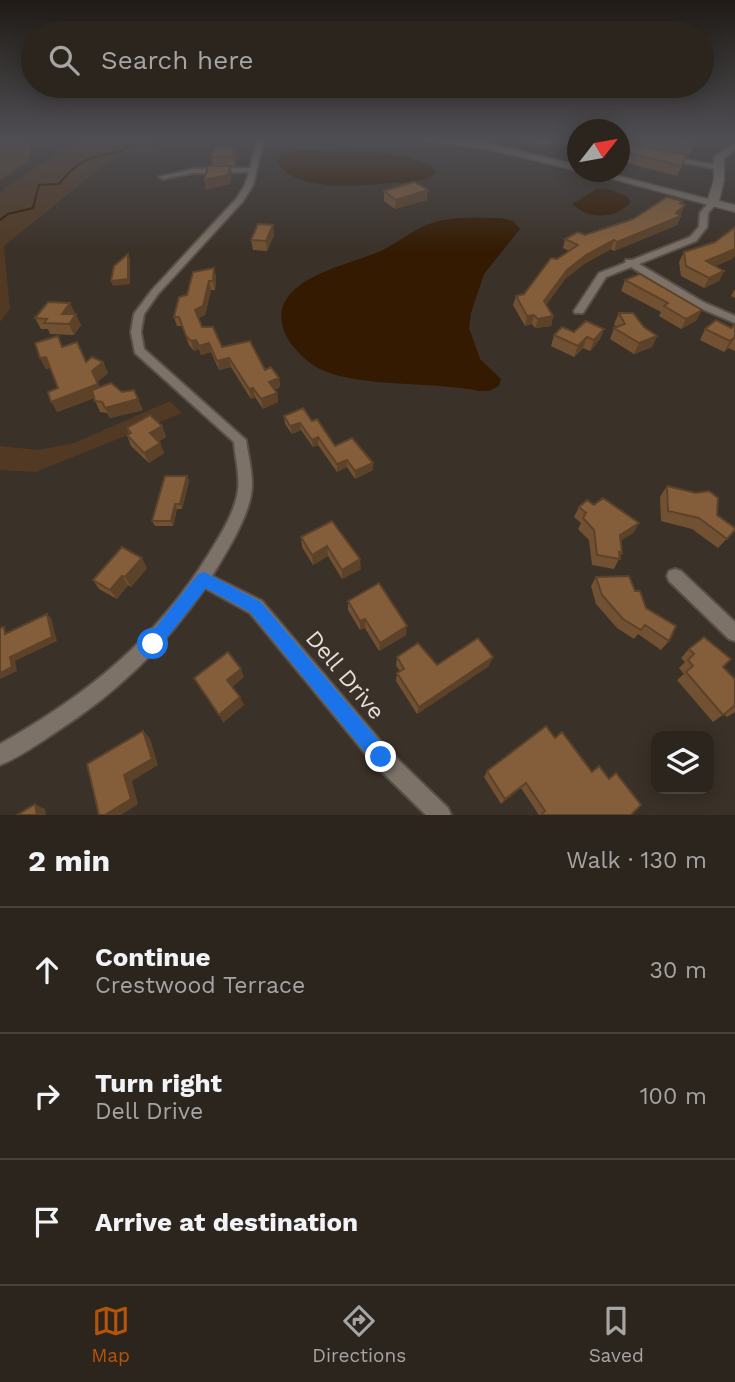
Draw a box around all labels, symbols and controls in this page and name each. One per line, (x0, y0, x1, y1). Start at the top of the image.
search box (21, 21, 714, 98)
icon: search (45, 41, 83, 79)
text: Search here (101, 45, 253, 75)
north arrow (567, 119, 630, 182)
street label: Dell Drive (300, 625, 390, 725)
route start (137, 628, 168, 659)
map controls (651, 731, 714, 794)
button: layers (651, 731, 714, 794)
route end (365, 741, 396, 772)
text: 2 min (28, 843, 110, 878)
text: Walk · 130 m (566, 847, 707, 874)
text: Continue (95, 942, 211, 972)
icon: ahead (28, 951, 66, 989)
text: 30 m (650, 957, 707, 984)
text: Crestwood Terrace (95, 972, 305, 999)
text: Turn right (95, 1068, 222, 1098)
icon: right (28, 1077, 66, 1115)
text: 100 m (640, 1083, 707, 1110)
text: Dell Drive (95, 1098, 203, 1125)
icon: arrive (28, 1203, 66, 1241)
text: Arrive at destination (95, 1207, 358, 1237)
tab: Map (91, 1302, 130, 1367)
tab: Directions (312, 1302, 406, 1367)
tab: Saved (589, 1302, 644, 1367)

